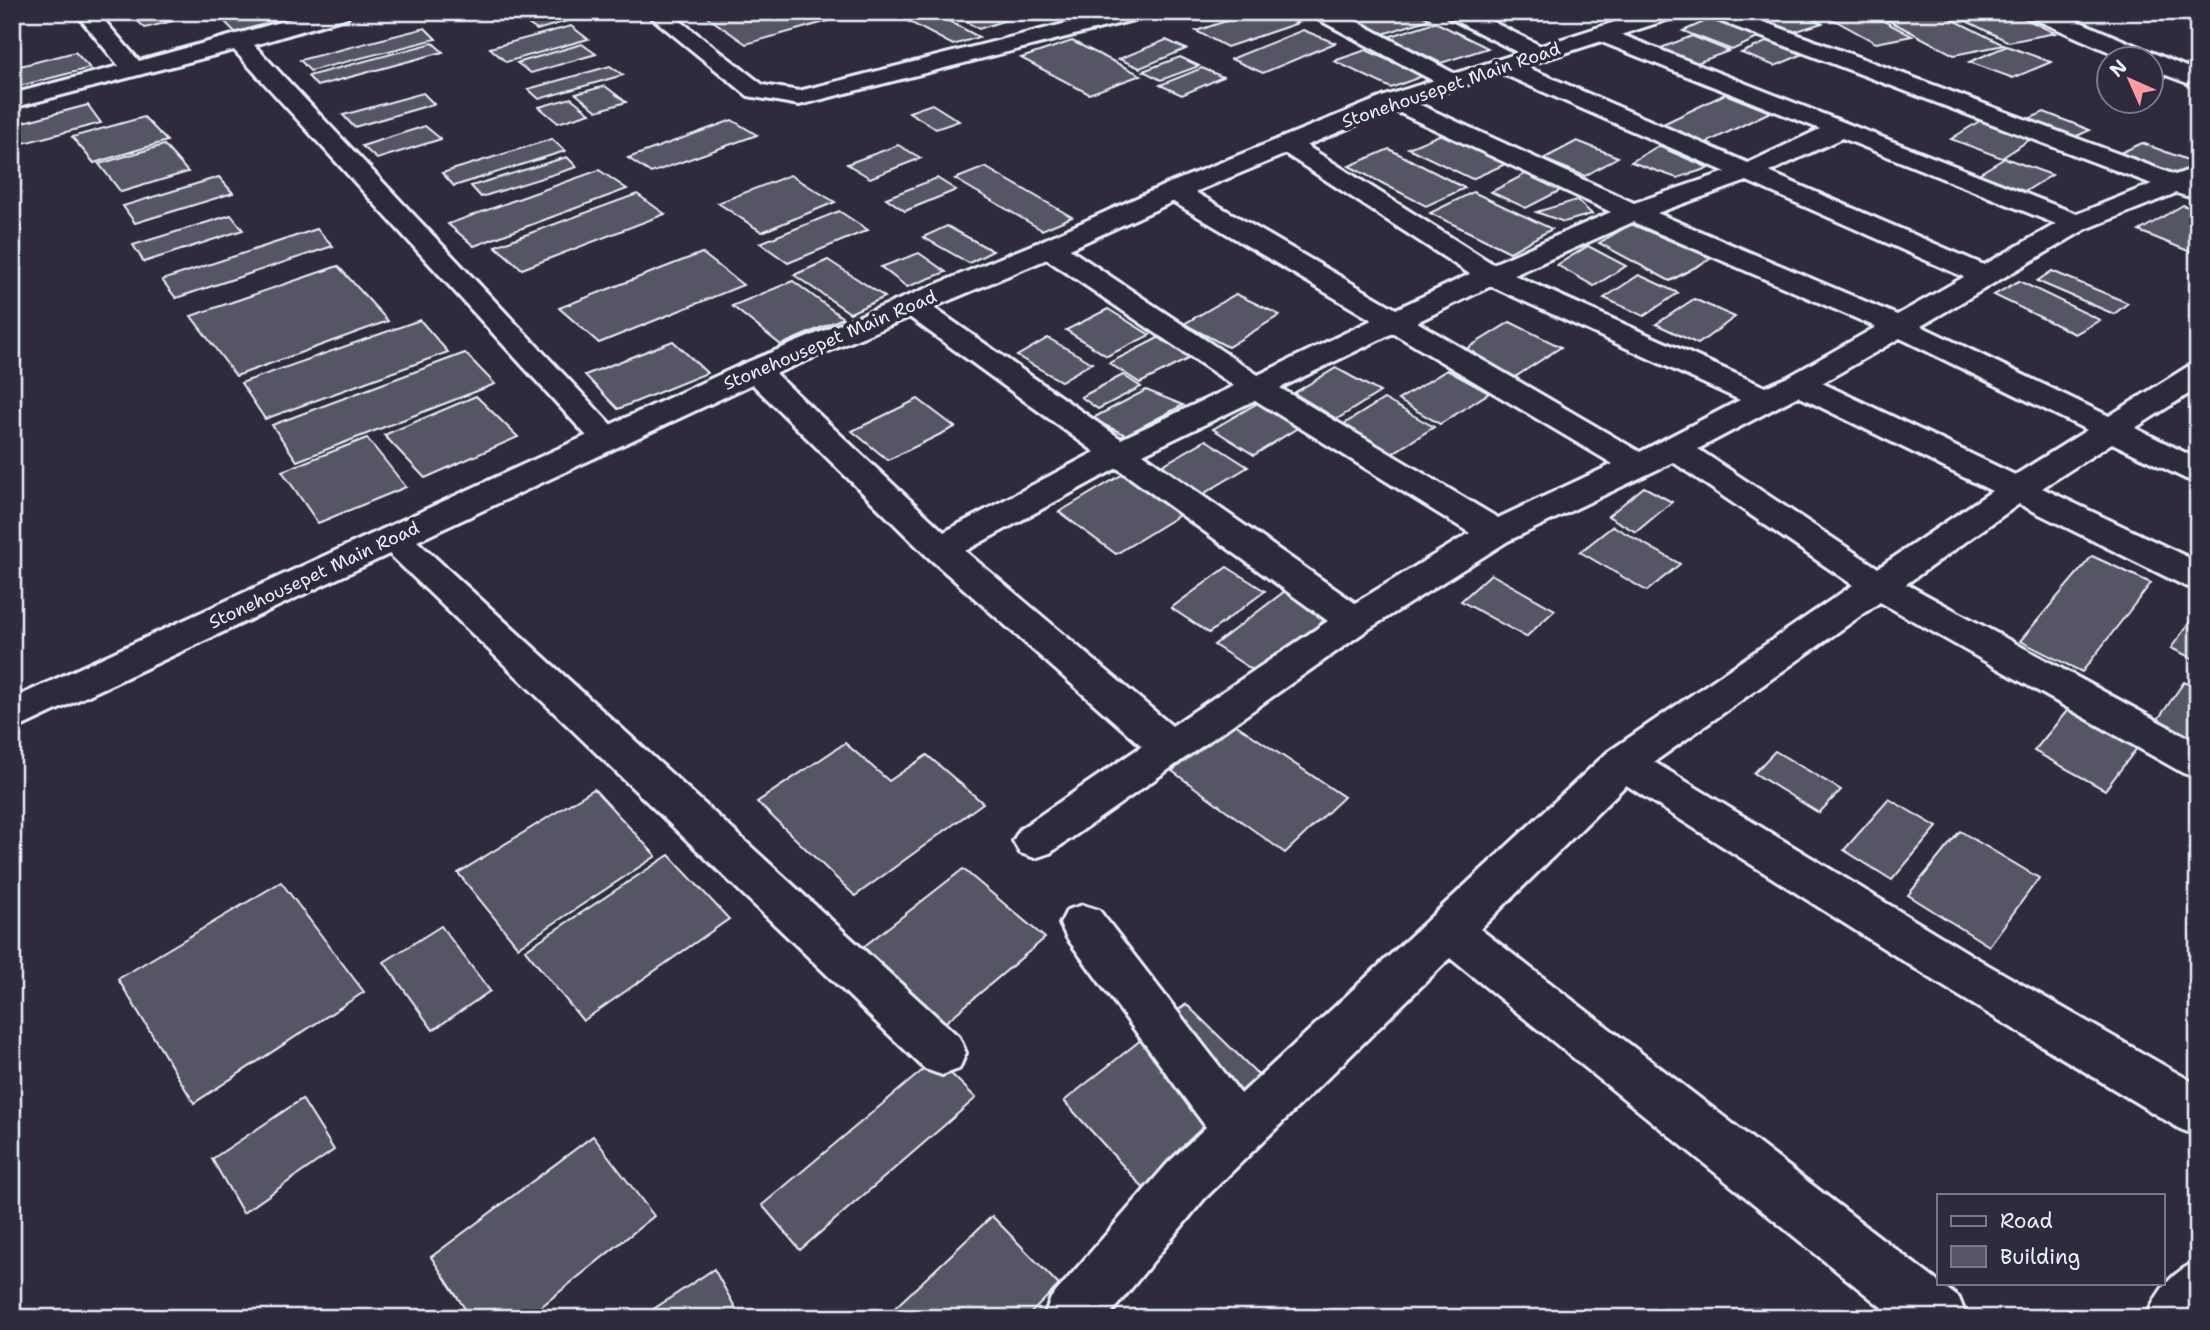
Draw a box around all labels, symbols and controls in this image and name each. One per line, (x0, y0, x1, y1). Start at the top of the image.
street label: Stonehousepet Main Road (1339, 36, 1563, 134)
north arrow (2094, 46, 2164, 116)
text: N (2104, 54, 2132, 82)
street label: Stonehousepet Main Road (720, 284, 940, 396)
street label: Stonehousepet Main Road (205, 516, 423, 634)
legend (1937, 1194, 2164, 1284)
text: Road (2000, 1207, 2053, 1235)
text: Building (2000, 1243, 2080, 1271)

